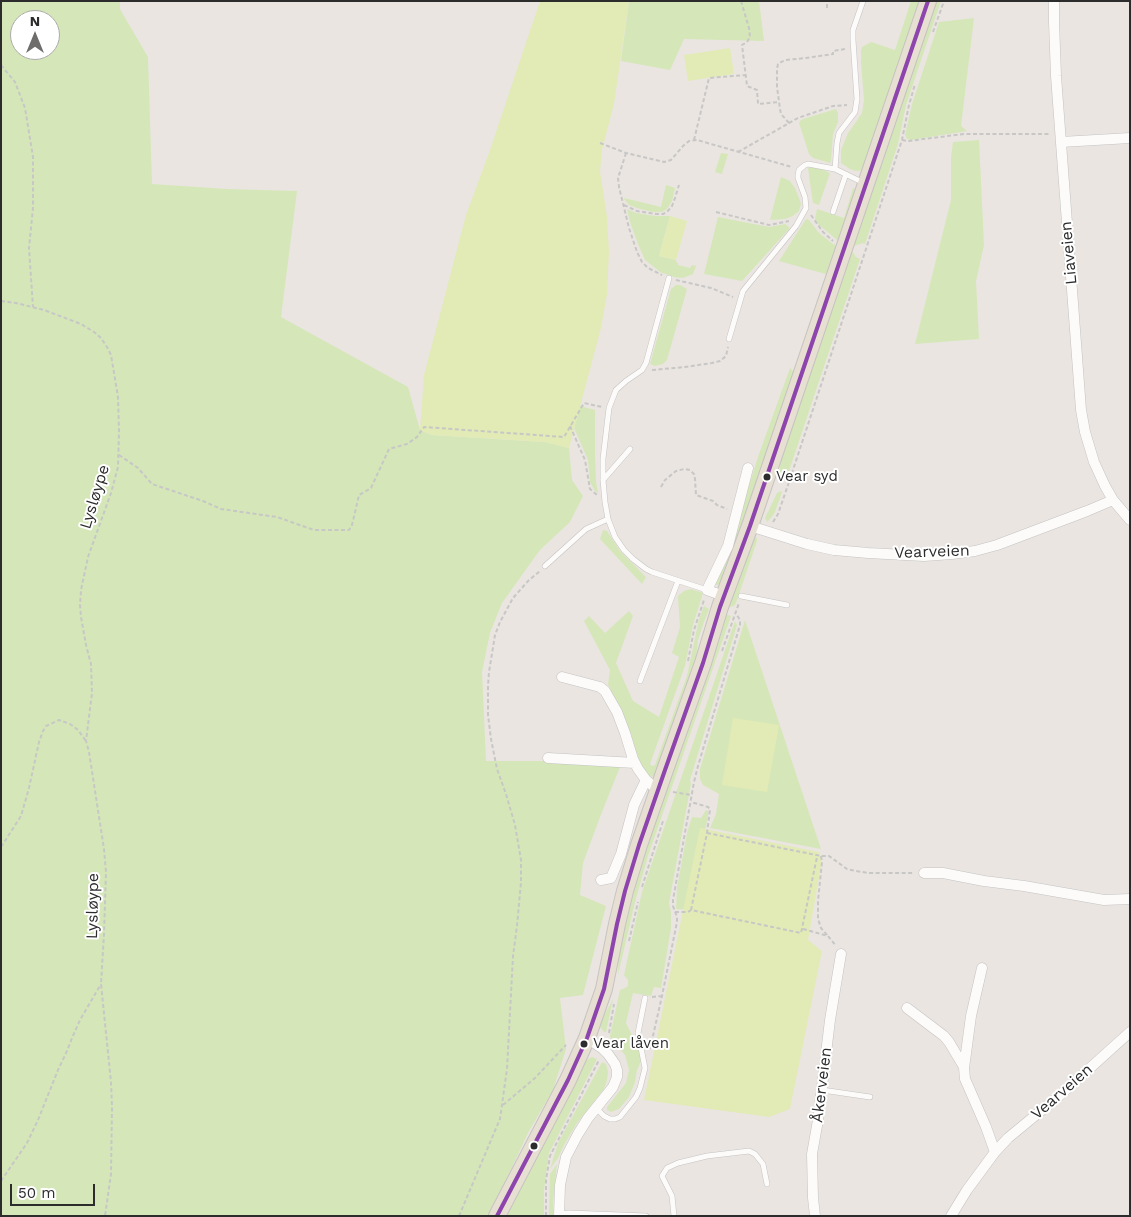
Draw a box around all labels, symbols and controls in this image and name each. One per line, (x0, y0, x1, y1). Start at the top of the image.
north arrow (10, 10, 60, 60)
text: N (30, 13, 40, 29)
street label: Liaveien (1057, 221, 1081, 285)
street label: Lysløype (76, 462, 114, 532)
place label: Vear syd (776, 468, 838, 486)
marker: Vear syd (762, 472, 772, 482)
street label: Vearveien (894, 541, 970, 563)
street label: Lysløype (83, 873, 103, 939)
place label: Vear låven (593, 1035, 669, 1053)
marker: Vear låven (579, 1039, 589, 1049)
street label: Åkerveien (808, 1046, 836, 1124)
street label: Vearveien (1027, 1060, 1097, 1124)
unlabelled marker (529, 1141, 539, 1151)
scale bar (12, 1174, 98, 1206)
text: 50 m (18, 1184, 55, 1202)

